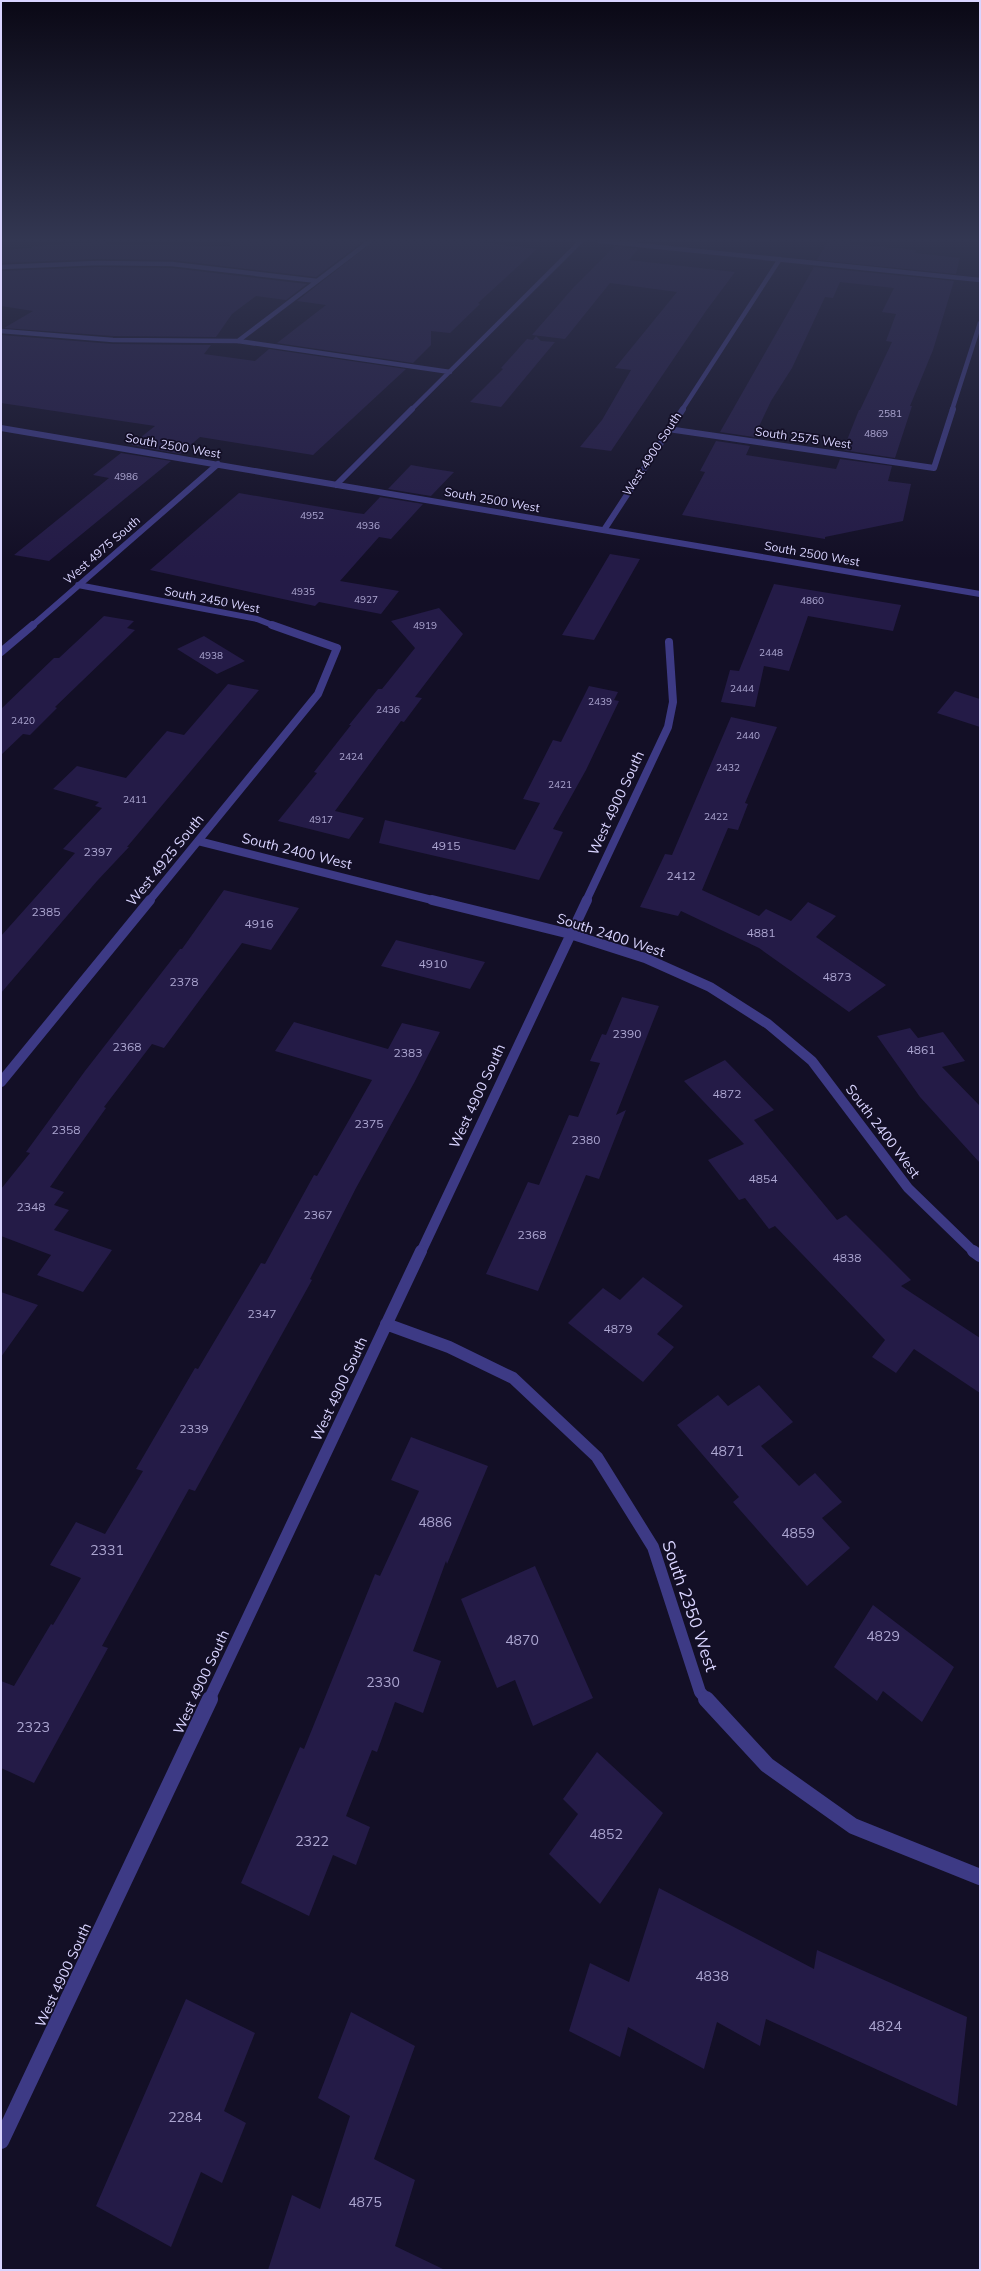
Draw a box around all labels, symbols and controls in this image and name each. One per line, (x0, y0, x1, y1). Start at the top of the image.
house number: 2581 (878, 407, 902, 420)
street label: West 4900 South (619, 409, 684, 498)
street label: South 2575 West (754, 423, 852, 452)
house number: 4869 (864, 427, 888, 440)
street label: South 2500 West (124, 430, 222, 461)
house number: 4986 (114, 470, 138, 483)
street label: South 2500 West (443, 484, 541, 515)
house number: 4952 (300, 509, 324, 522)
street label: West 4975 South (60, 512, 143, 587)
house number: 4936 (356, 519, 380, 532)
street label: South 2500 West (763, 538, 861, 569)
street label: South 2450 West (163, 583, 261, 616)
house number: 4935 (291, 585, 315, 598)
house number: 4927 (354, 593, 378, 606)
house number: 4860 (800, 594, 824, 607)
house number: 4919 (413, 619, 437, 632)
house number: 2448 (759, 646, 783, 659)
house number: 4938 (199, 649, 223, 662)
house number: 2444 (730, 682, 754, 695)
house number: 2439 (588, 695, 612, 708)
house number: 2436 (376, 703, 400, 716)
house number: 2420 (11, 714, 35, 727)
house number: 2440 (736, 729, 760, 742)
street label: West 4900 South (584, 748, 648, 858)
house number: 2424 (339, 750, 363, 763)
house number: 2432 (716, 761, 740, 774)
house number: 2421 (548, 778, 572, 791)
house number: 2411 (123, 793, 147, 806)
street label: West 4925 South (122, 810, 208, 910)
house number: 2422 (704, 810, 728, 823)
house number: 4917 (309, 813, 333, 826)
street label: South 2400 West (240, 829, 354, 873)
house number: 4915 (432, 838, 460, 853)
house number: 2397 (84, 844, 112, 859)
house number: 2412 (667, 868, 695, 883)
house number: 2385 (32, 904, 60, 919)
street label: South 2400 West (555, 909, 668, 961)
house number: 4916 (245, 916, 273, 931)
house number: 4881 (747, 925, 775, 940)
house number: 4910 (419, 956, 447, 971)
house number: 4873 (823, 969, 851, 984)
house number: 2378 (170, 974, 198, 989)
house number: 2390 (613, 1026, 641, 1041)
house number: 2368 (113, 1039, 141, 1054)
street label: West 4900 South (445, 1041, 509, 1151)
house number: 4861 (907, 1042, 935, 1057)
house number: 2383 (394, 1045, 422, 1060)
street label: South 2400 West (842, 1080, 924, 1182)
house number: 4872 (713, 1086, 741, 1101)
house number: 2375 (355, 1116, 383, 1131)
house number: 2358 (52, 1122, 80, 1137)
house number: 2380 (572, 1132, 600, 1147)
house number: 4854 (749, 1171, 777, 1186)
house number: 2348 (17, 1199, 45, 1214)
house number: 2367 (304, 1207, 332, 1222)
house number: 2368 (518, 1227, 546, 1242)
house number: 4838 (833, 1250, 861, 1265)
house number: 2347 (248, 1306, 276, 1321)
house number: 4879 (604, 1321, 632, 1336)
street label: West 4900 South (307, 1334, 371, 1444)
house number: 2339 (180, 1421, 208, 1436)
house number: 4871 (710, 1442, 744, 1460)
house number: 4886 (418, 1513, 452, 1531)
house number: 4859 (781, 1524, 815, 1542)
street label: South 2350 West (658, 1538, 723, 1674)
house number: 2331 (90, 1541, 124, 1559)
street label: West 4900 South (169, 1627, 233, 1737)
house number: 4829 (866, 1627, 900, 1645)
house number: 4870 (505, 1631, 539, 1649)
house number: 2330 (366, 1673, 400, 1691)
house number: 2323 (16, 1718, 50, 1736)
house number: 4852 (589, 1825, 623, 1843)
house number: 2322 (295, 1832, 329, 1850)
street label: West 4900 South (31, 1920, 95, 2030)
house number: 4838 (695, 1967, 729, 1985)
house number: 4824 (868, 2017, 902, 2035)
house number: 2284 (168, 2108, 202, 2126)
house number: 4875 (348, 2193, 382, 2211)

